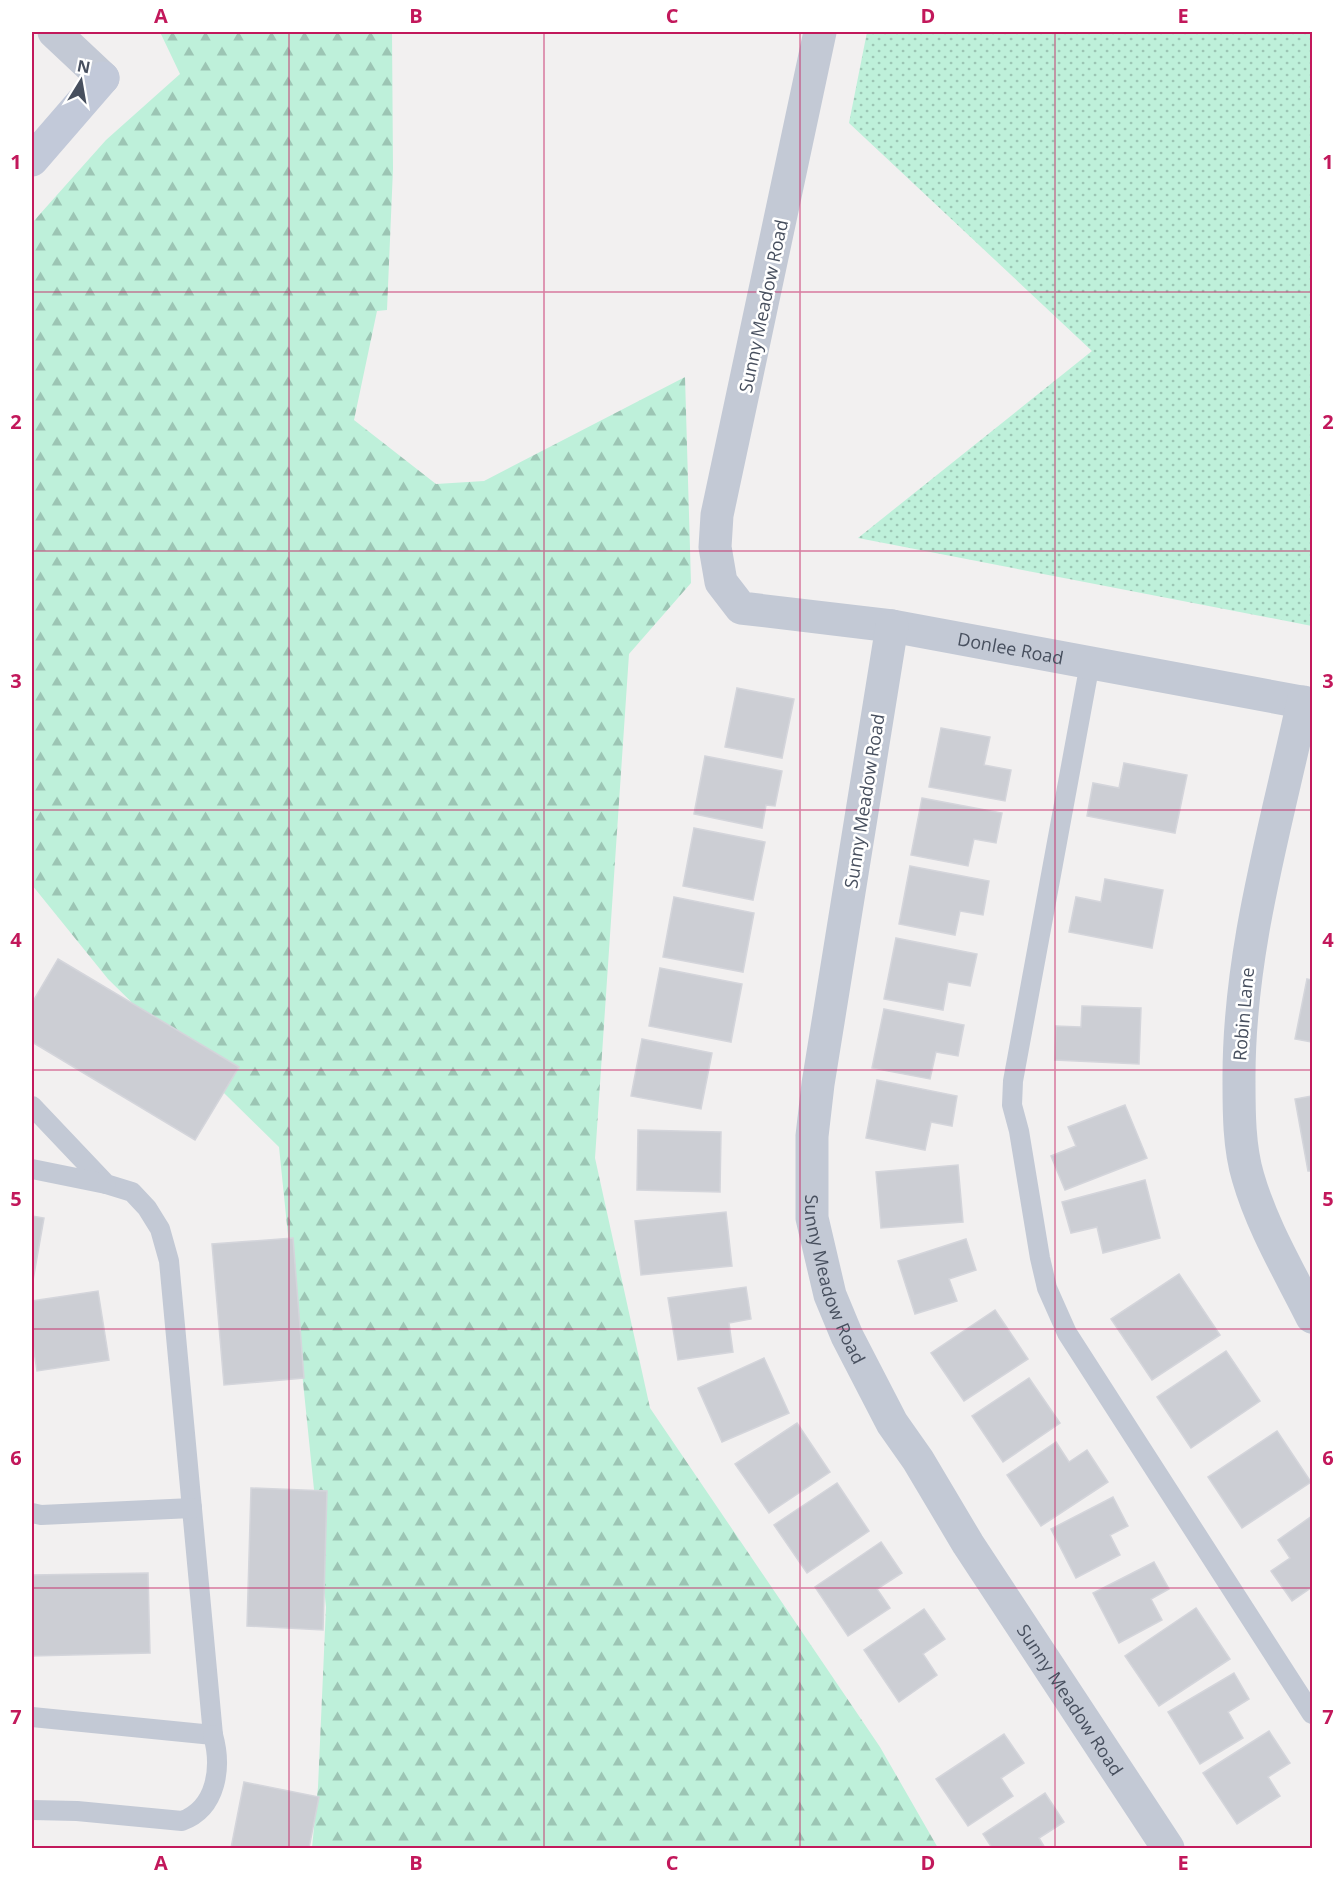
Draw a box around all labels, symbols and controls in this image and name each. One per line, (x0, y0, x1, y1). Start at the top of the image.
text: A (154, 2, 168, 29)
text: B (409, 2, 423, 29)
text: C (666, 2, 679, 29)
text: D (921, 2, 935, 29)
text: E (1177, 2, 1189, 29)
north arrow (51, 51, 111, 111)
text: N (75, 54, 92, 78)
text: 1 (10, 148, 22, 175)
text: 1 (1322, 148, 1334, 175)
street label: Sunny Meadow Road (733, 217, 793, 395)
text: 2 (10, 408, 22, 435)
text: 2 (1322, 408, 1334, 435)
street label: Donlee Road (956, 626, 1066, 670)
text: 3 (10, 667, 22, 694)
text: 3 (1322, 667, 1334, 694)
street label: Sunny Meadow Road (838, 712, 890, 890)
text: 4 (10, 926, 22, 953)
text: 4 (1322, 926, 1334, 953)
street label: Robin Lane (1227, 966, 1259, 1062)
text: 5 (10, 1185, 22, 1212)
text: 5 (1322, 1185, 1334, 1212)
street label: Sunny Meadow Road (800, 1194, 871, 1368)
text: 6 (10, 1444, 22, 1471)
text: 6 (1322, 1444, 1334, 1471)
street label: Sunny Meadow Road (1012, 1619, 1129, 1780)
text: 7 (10, 1703, 22, 1730)
text: 7 (1322, 1703, 1334, 1730)
text: A (154, 1849, 168, 1876)
text: B (409, 1849, 423, 1876)
text: C (666, 1849, 679, 1876)
text: D (921, 1849, 935, 1876)
text: E (1177, 1849, 1189, 1876)

